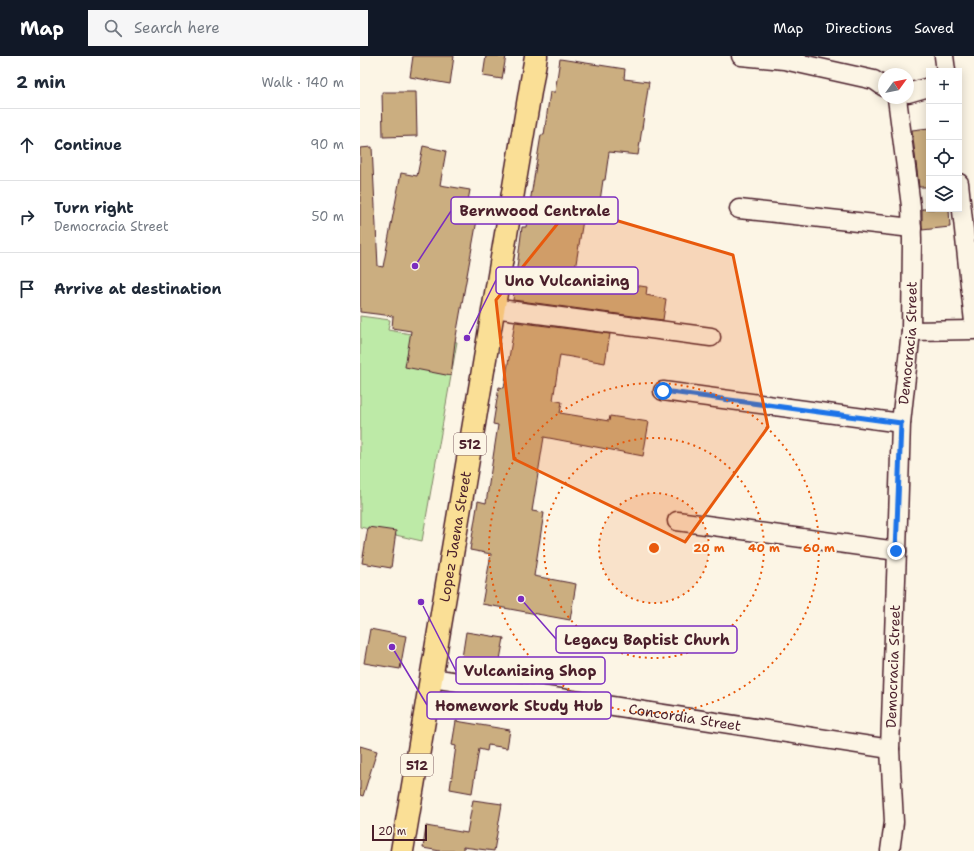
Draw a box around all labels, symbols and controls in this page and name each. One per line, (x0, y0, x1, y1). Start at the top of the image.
search box (88, 10, 368, 46)
text: Map (20, 16, 64, 41)
icon: search (102, 17, 124, 39)
text: Search here (134, 18, 220, 38)
text: Map (774, 19, 804, 37)
text: Directions (826, 19, 892, 37)
text: Saved (914, 19, 954, 37)
north arrow (878, 68, 914, 104)
map controls (926, 68, 962, 212)
button: + (926, 68, 962, 104)
text: 2 min (16, 71, 66, 93)
text: Walk · 140 m (261, 74, 344, 91)
button: − (926, 104, 962, 140)
icon: ahead (16, 134, 38, 156)
text: Continue (54, 135, 122, 155)
text: 90 m (310, 136, 344, 153)
button: locate (926, 140, 962, 176)
button: layers (926, 176, 962, 212)
callout: Bernwood Centrale (451, 197, 618, 224)
text: Turn right (54, 198, 134, 218)
text: Bernwood Centrale (460, 201, 610, 221)
icon: right (16, 206, 38, 228)
text: 50 m (311, 208, 344, 225)
text: Democracia Street (54, 218, 169, 235)
callout: Uno Vulcanizing (496, 267, 638, 294)
text: Uno Vulcanizing (504, 271, 630, 291)
icon: arrive (16, 278, 38, 300)
text: Arrive at destination (54, 279, 222, 299)
street label: Democracia Street (894, 281, 921, 405)
route start (654, 382, 672, 400)
road number: 512 (454, 433, 486, 455)
street label: Lopez Jaena Street (435, 470, 475, 603)
text: 20 m (693, 540, 725, 556)
text: 40 m (748, 540, 780, 556)
text: 60 m (803, 540, 835, 556)
centre of rings (647, 541, 661, 555)
route end (887, 542, 905, 560)
street label: Democracia Street (882, 604, 904, 728)
callout: Legacy Baptist Churh (556, 626, 737, 653)
text: Legacy Baptist Churh (564, 630, 730, 650)
callout: Vulcanizing Shop (456, 657, 605, 684)
text: Vulcanizing Shop (464, 661, 596, 681)
callout: Homework Study Hub (427, 692, 611, 719)
text: Homework Study Hub (435, 696, 603, 716)
street label: Concordia Street (627, 700, 743, 735)
road number: 512 (401, 754, 433, 776)
scale bar (372, 823, 427, 842)
text: 20 m (378, 824, 406, 839)

